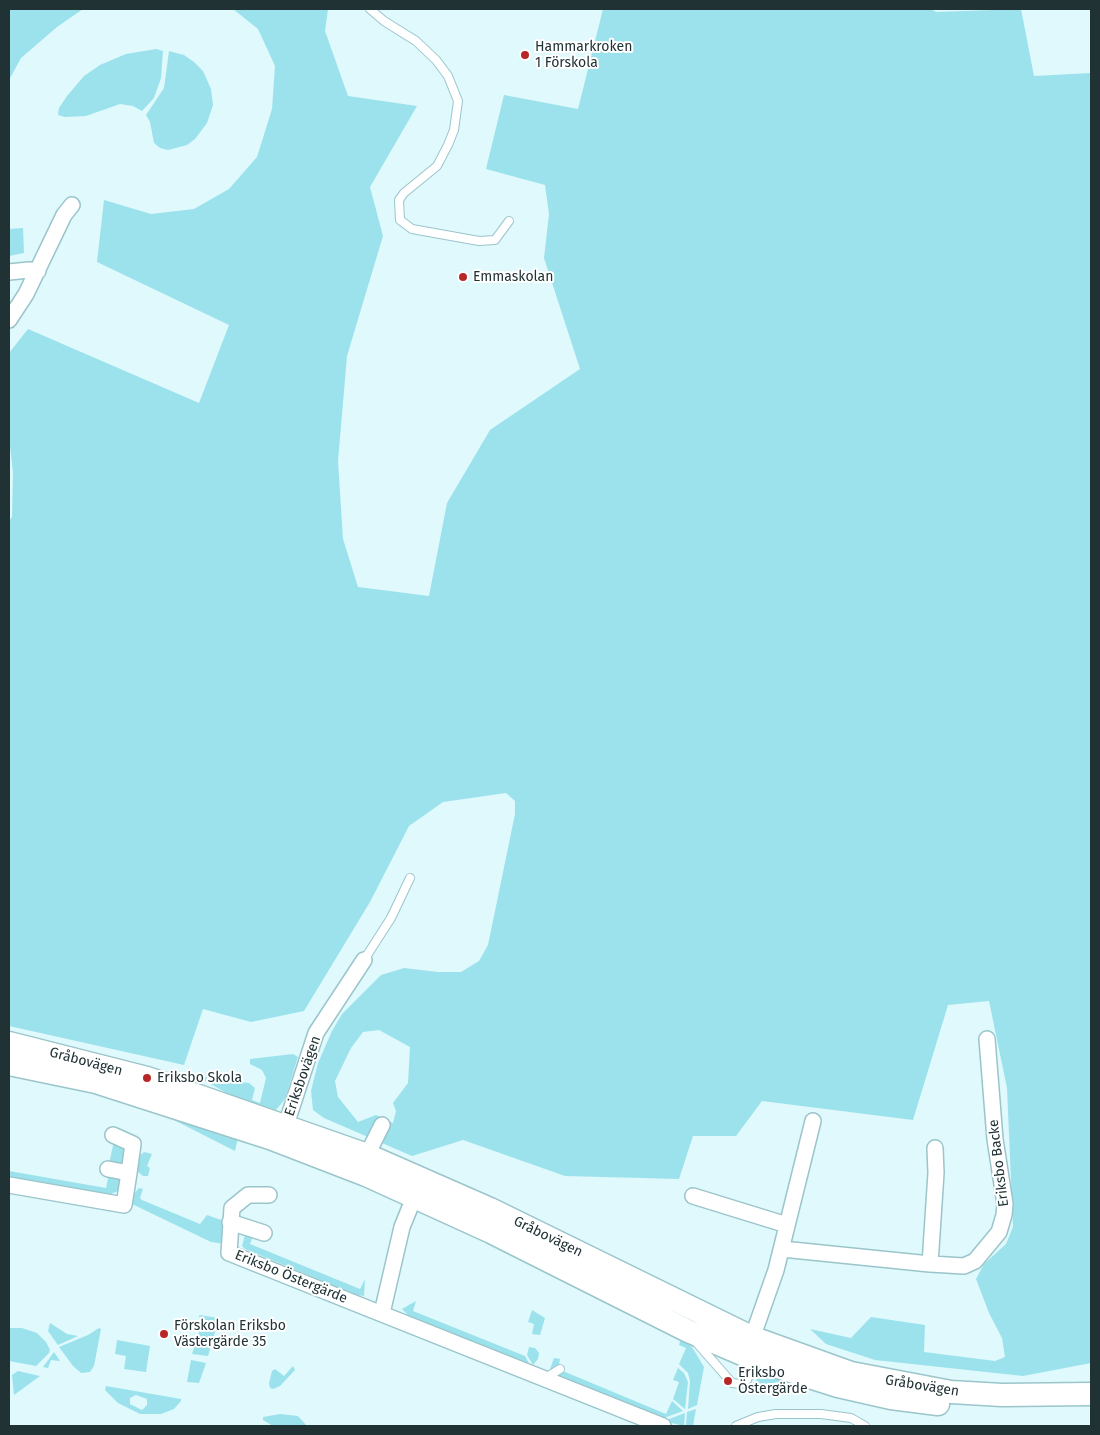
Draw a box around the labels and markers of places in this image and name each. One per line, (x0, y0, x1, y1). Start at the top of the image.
place label: Hammarkroken 1 Förskola (535, 39, 632, 72)
marker: Hammarkroken 1 Förskola (519, 49, 531, 61)
place label: Emmaskolan (473, 269, 553, 285)
marker: Emmaskolan (457, 271, 469, 283)
place label: Eriksbo Skola (157, 1070, 242, 1086)
marker: Eriksbo Skola (141, 1072, 153, 1084)
place label: Förskolan Eriksbo Västergärde 35 (174, 1318, 286, 1350)
marker: Förskolan Eriksbo Västergärde 35 (158, 1328, 170, 1340)
place label: Eriksbo Östergärde (738, 1365, 808, 1398)
marker: Eriksbo Östergärde (722, 1375, 734, 1387)

